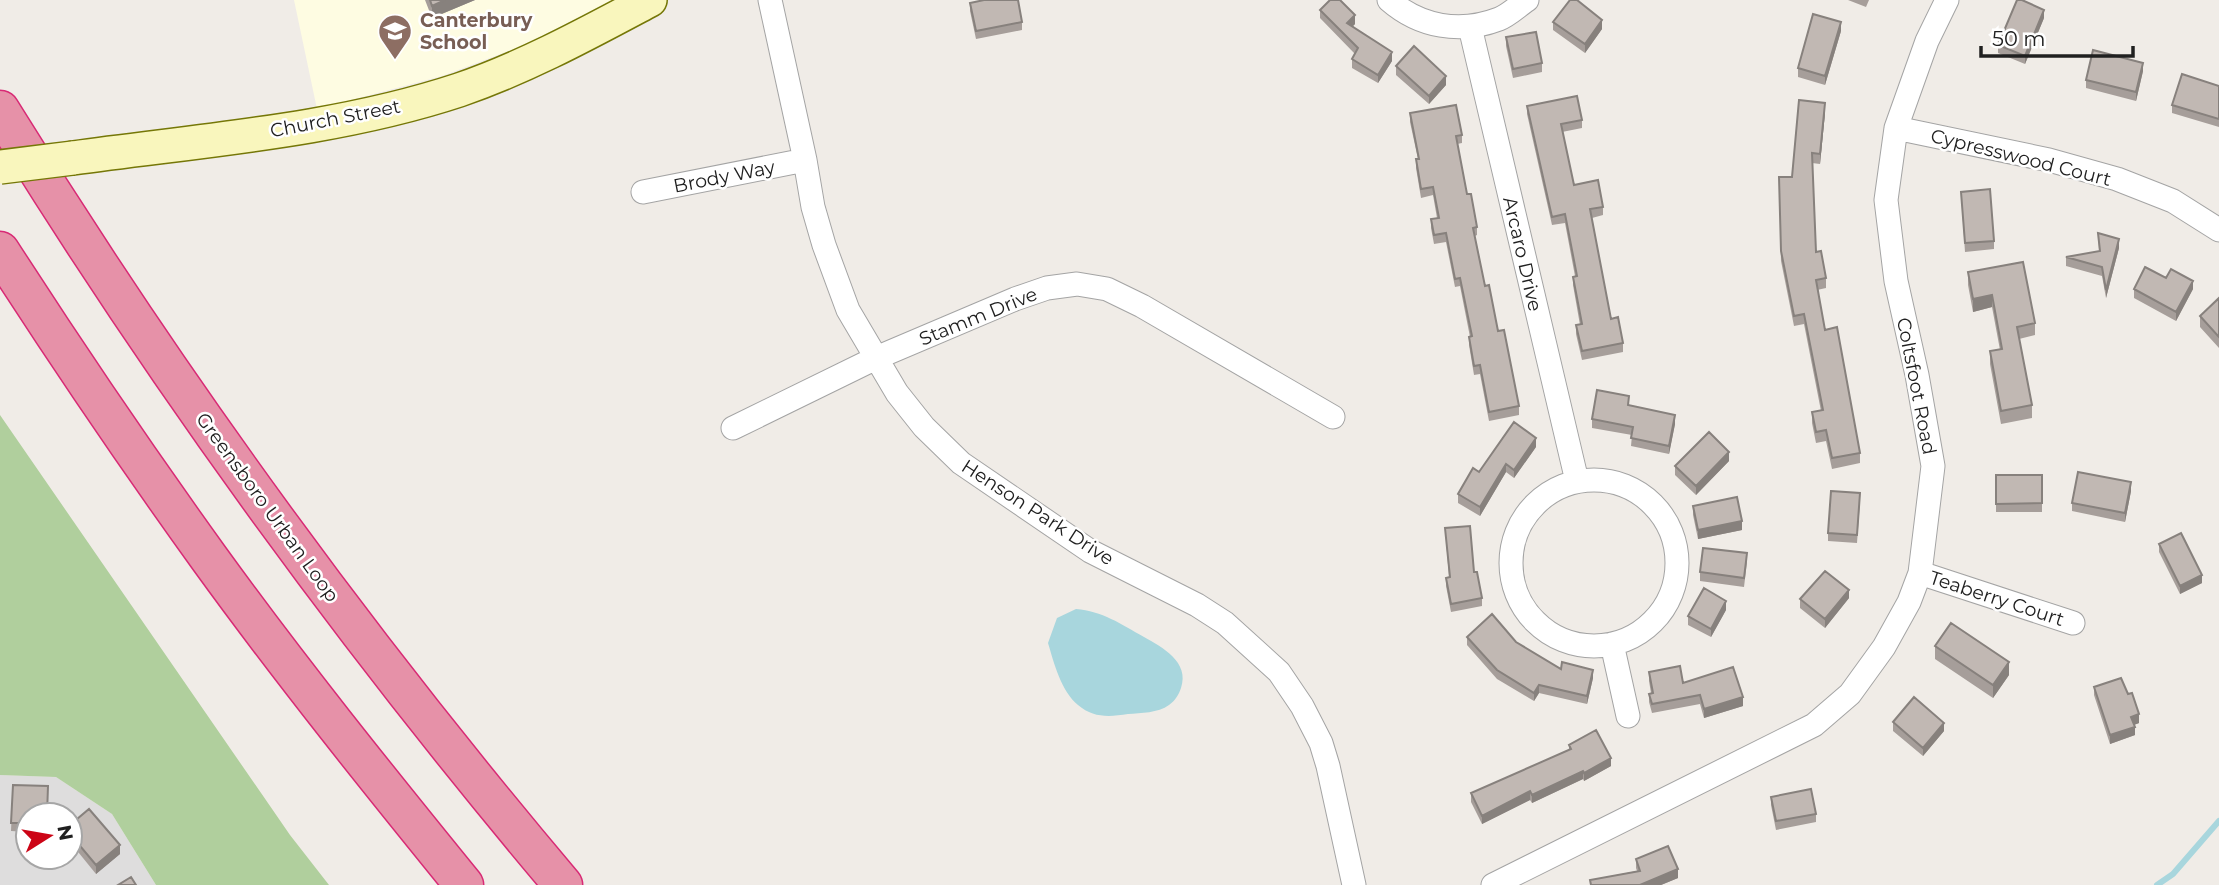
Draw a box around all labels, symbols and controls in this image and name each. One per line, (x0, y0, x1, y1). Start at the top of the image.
place label: Canterbury School (420, 9, 533, 54)
school or university icon: Canterbury School (376, 12, 414, 61)
scale bar (1981, 14, 2133, 58)
text: 50 m (1992, 26, 2046, 51)
street label: Church Street (268, 95, 402, 142)
street label: Cypresswood Court (1928, 124, 2114, 191)
street label: Brody Way (671, 155, 777, 198)
street label: Arcaro Drive (1498, 195, 1547, 314)
street label: Stamm Drive (916, 282, 1041, 351)
street label: Coltsfoot Road (1892, 316, 1941, 457)
street label: Greensboro Urban Loop (191, 408, 344, 607)
street label: Henson Park Drive (957, 455, 1118, 570)
street label: Teaberry Court (1927, 566, 2067, 631)
north arrow (14, 801, 84, 871)
text: N (52, 823, 78, 843)

